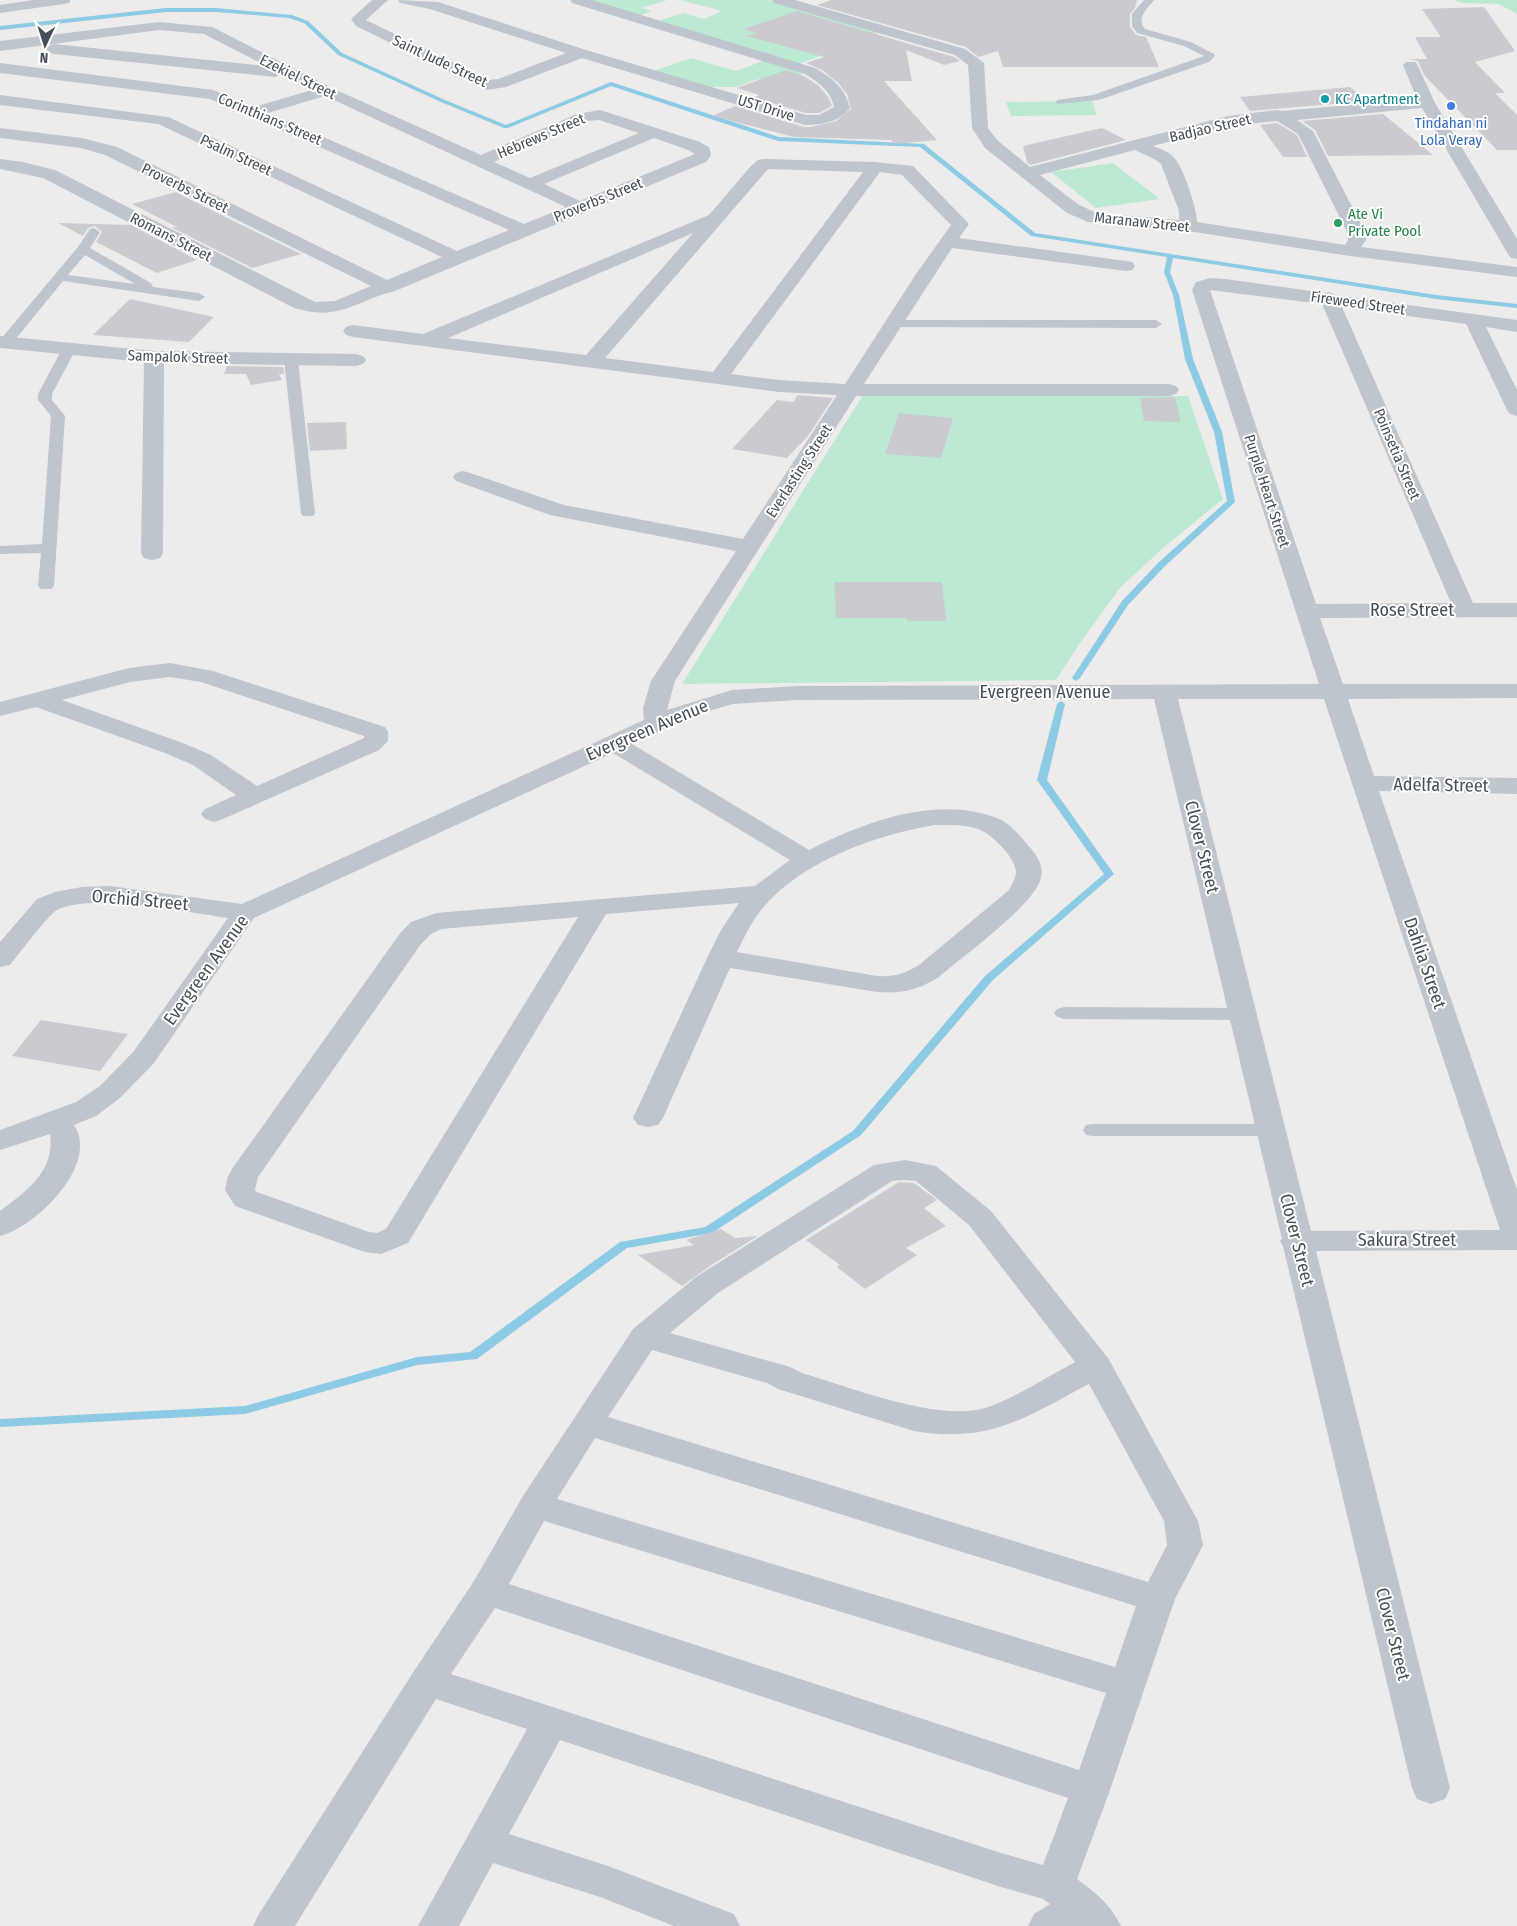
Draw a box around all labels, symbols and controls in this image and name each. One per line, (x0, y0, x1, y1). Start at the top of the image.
north arrow (20, 20, 70, 70)
street label: Saint Jude Street (390, 31, 490, 91)
text: N (39, 49, 49, 66)
street label: Ezekiel Street (257, 51, 339, 103)
street label: Corinthians Street (215, 89, 325, 149)
place label: KC Apartment (1335, 90, 1419, 108)
street label: UST Drive (736, 91, 796, 125)
marker: KC Apartment (1319, 93, 1331, 105)
marker: Tindahan ni Lola Veray (1445, 100, 1457, 112)
street label: Hebrews Street (495, 109, 588, 163)
street label: Badjao Street (1168, 110, 1253, 146)
place label: Tindahan ni Lola Veray (1415, 114, 1487, 149)
street label: Psalm Street (197, 131, 275, 179)
street label: Proverbs Street (139, 159, 231, 217)
street label: Proverbs Street (551, 174, 645, 226)
place label: Ate Vi Private Pool (1348, 205, 1421, 240)
street label: Maranaw Street (1094, 208, 1191, 236)
street label: Romans Street (127, 209, 215, 265)
marker: Ate Vi Private Pool (1332, 217, 1344, 229)
street label: Fireweed Street (1310, 287, 1406, 319)
street label: Sampalok Street (127, 346, 229, 368)
street label: Poinsetia Street (1370, 406, 1424, 502)
street label: Everlasting Street (762, 421, 836, 521)
street label: Purple Heart Street (1240, 432, 1294, 550)
street label: Rose Street (1370, 599, 1454, 621)
street label: Evergreen Avenue (980, 681, 1110, 703)
street label: Evergreen Avenue (583, 694, 712, 766)
street label: Adelfa Street (1393, 773, 1489, 797)
street label: Clover Street (1180, 798, 1224, 896)
street label: Orchid Street (91, 885, 189, 915)
street label: Evergreen Avenue (159, 911, 253, 1029)
street label: Dahlia Street (1399, 914, 1451, 1012)
street label: Clover Street (1275, 1191, 1319, 1289)
street label: Sakura Street (1358, 1229, 1456, 1251)
street label: Clover Street (1371, 1585, 1415, 1683)

